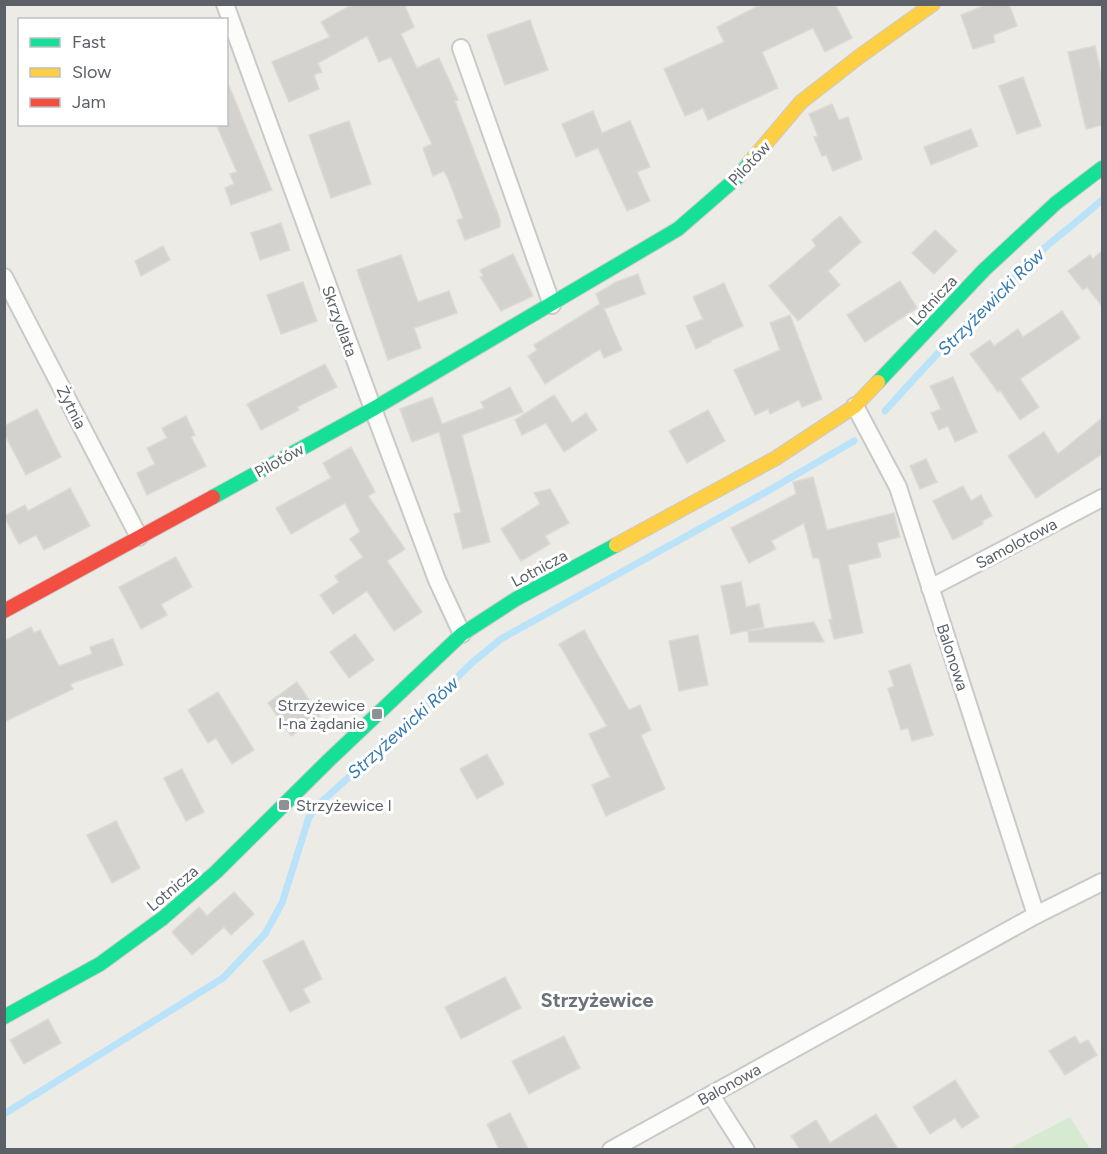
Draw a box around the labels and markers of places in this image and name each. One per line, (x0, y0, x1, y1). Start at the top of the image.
place label: Strzyżewice I-na żądanie (277, 696, 365, 733)
marker: Strzyżewice I-na żądanie (370, 707, 384, 721)
place label: Strzyżewice I (296, 796, 392, 815)
marker: Strzyżewice I (277, 798, 291, 812)

